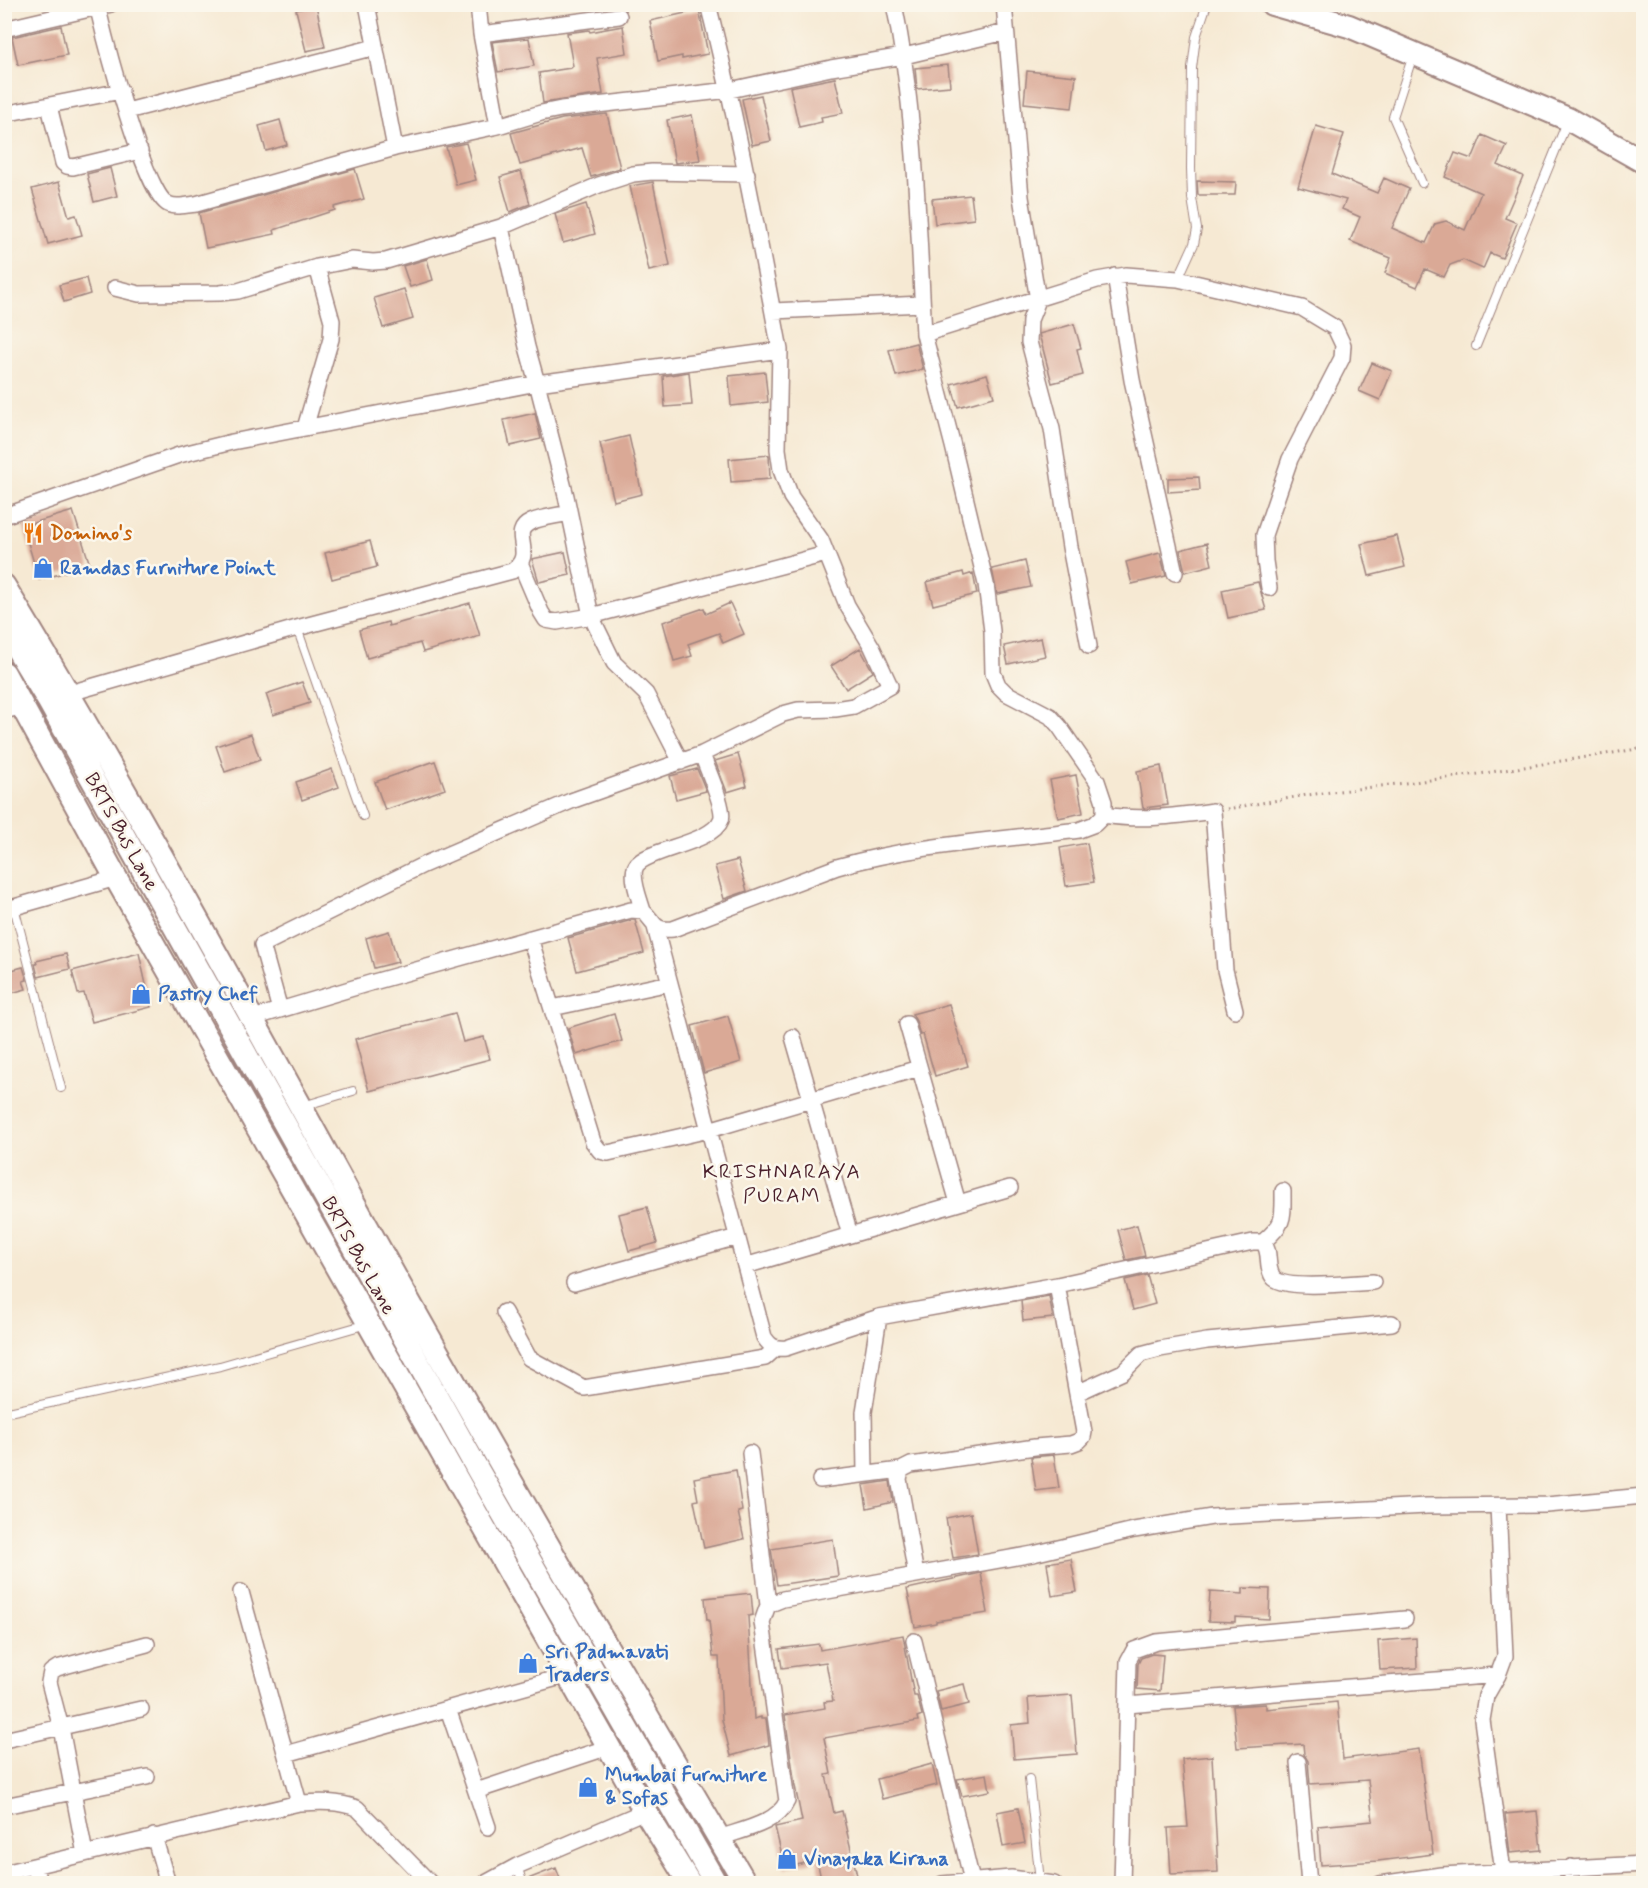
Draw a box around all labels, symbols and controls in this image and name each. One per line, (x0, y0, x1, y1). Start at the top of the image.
place label: Domino's (50, 520, 132, 547)
restaurant icon: Domino's (21, 521, 45, 545)
place label: Ramdas Furniture Point (60, 555, 277, 582)
shop icon: Ramdas Furniture Point (31, 556, 55, 580)
street label: BRTS Bus Lane (77, 768, 165, 896)
place label: Pastry Chef (158, 981, 258, 1008)
shop icon: Pastry Chef (129, 982, 153, 1006)
district label: KRISHNARAYA PURAM (702, 1158, 862, 1210)
street label: BRTS Bus Lane (314, 1192, 402, 1320)
place label: Sri Padmavati Traders (545, 1639, 668, 1689)
shop icon: Sri Padmavati Traders (516, 1651, 540, 1675)
place label: Mumbai Furniture & Sofas (605, 1762, 767, 1812)
shop icon: Mumbai Furniture & Sofas (576, 1775, 600, 1799)
place label: Vinayaka Kirana (804, 1846, 949, 1873)
shop icon: Vinayaka Kirana (775, 1847, 799, 1871)

